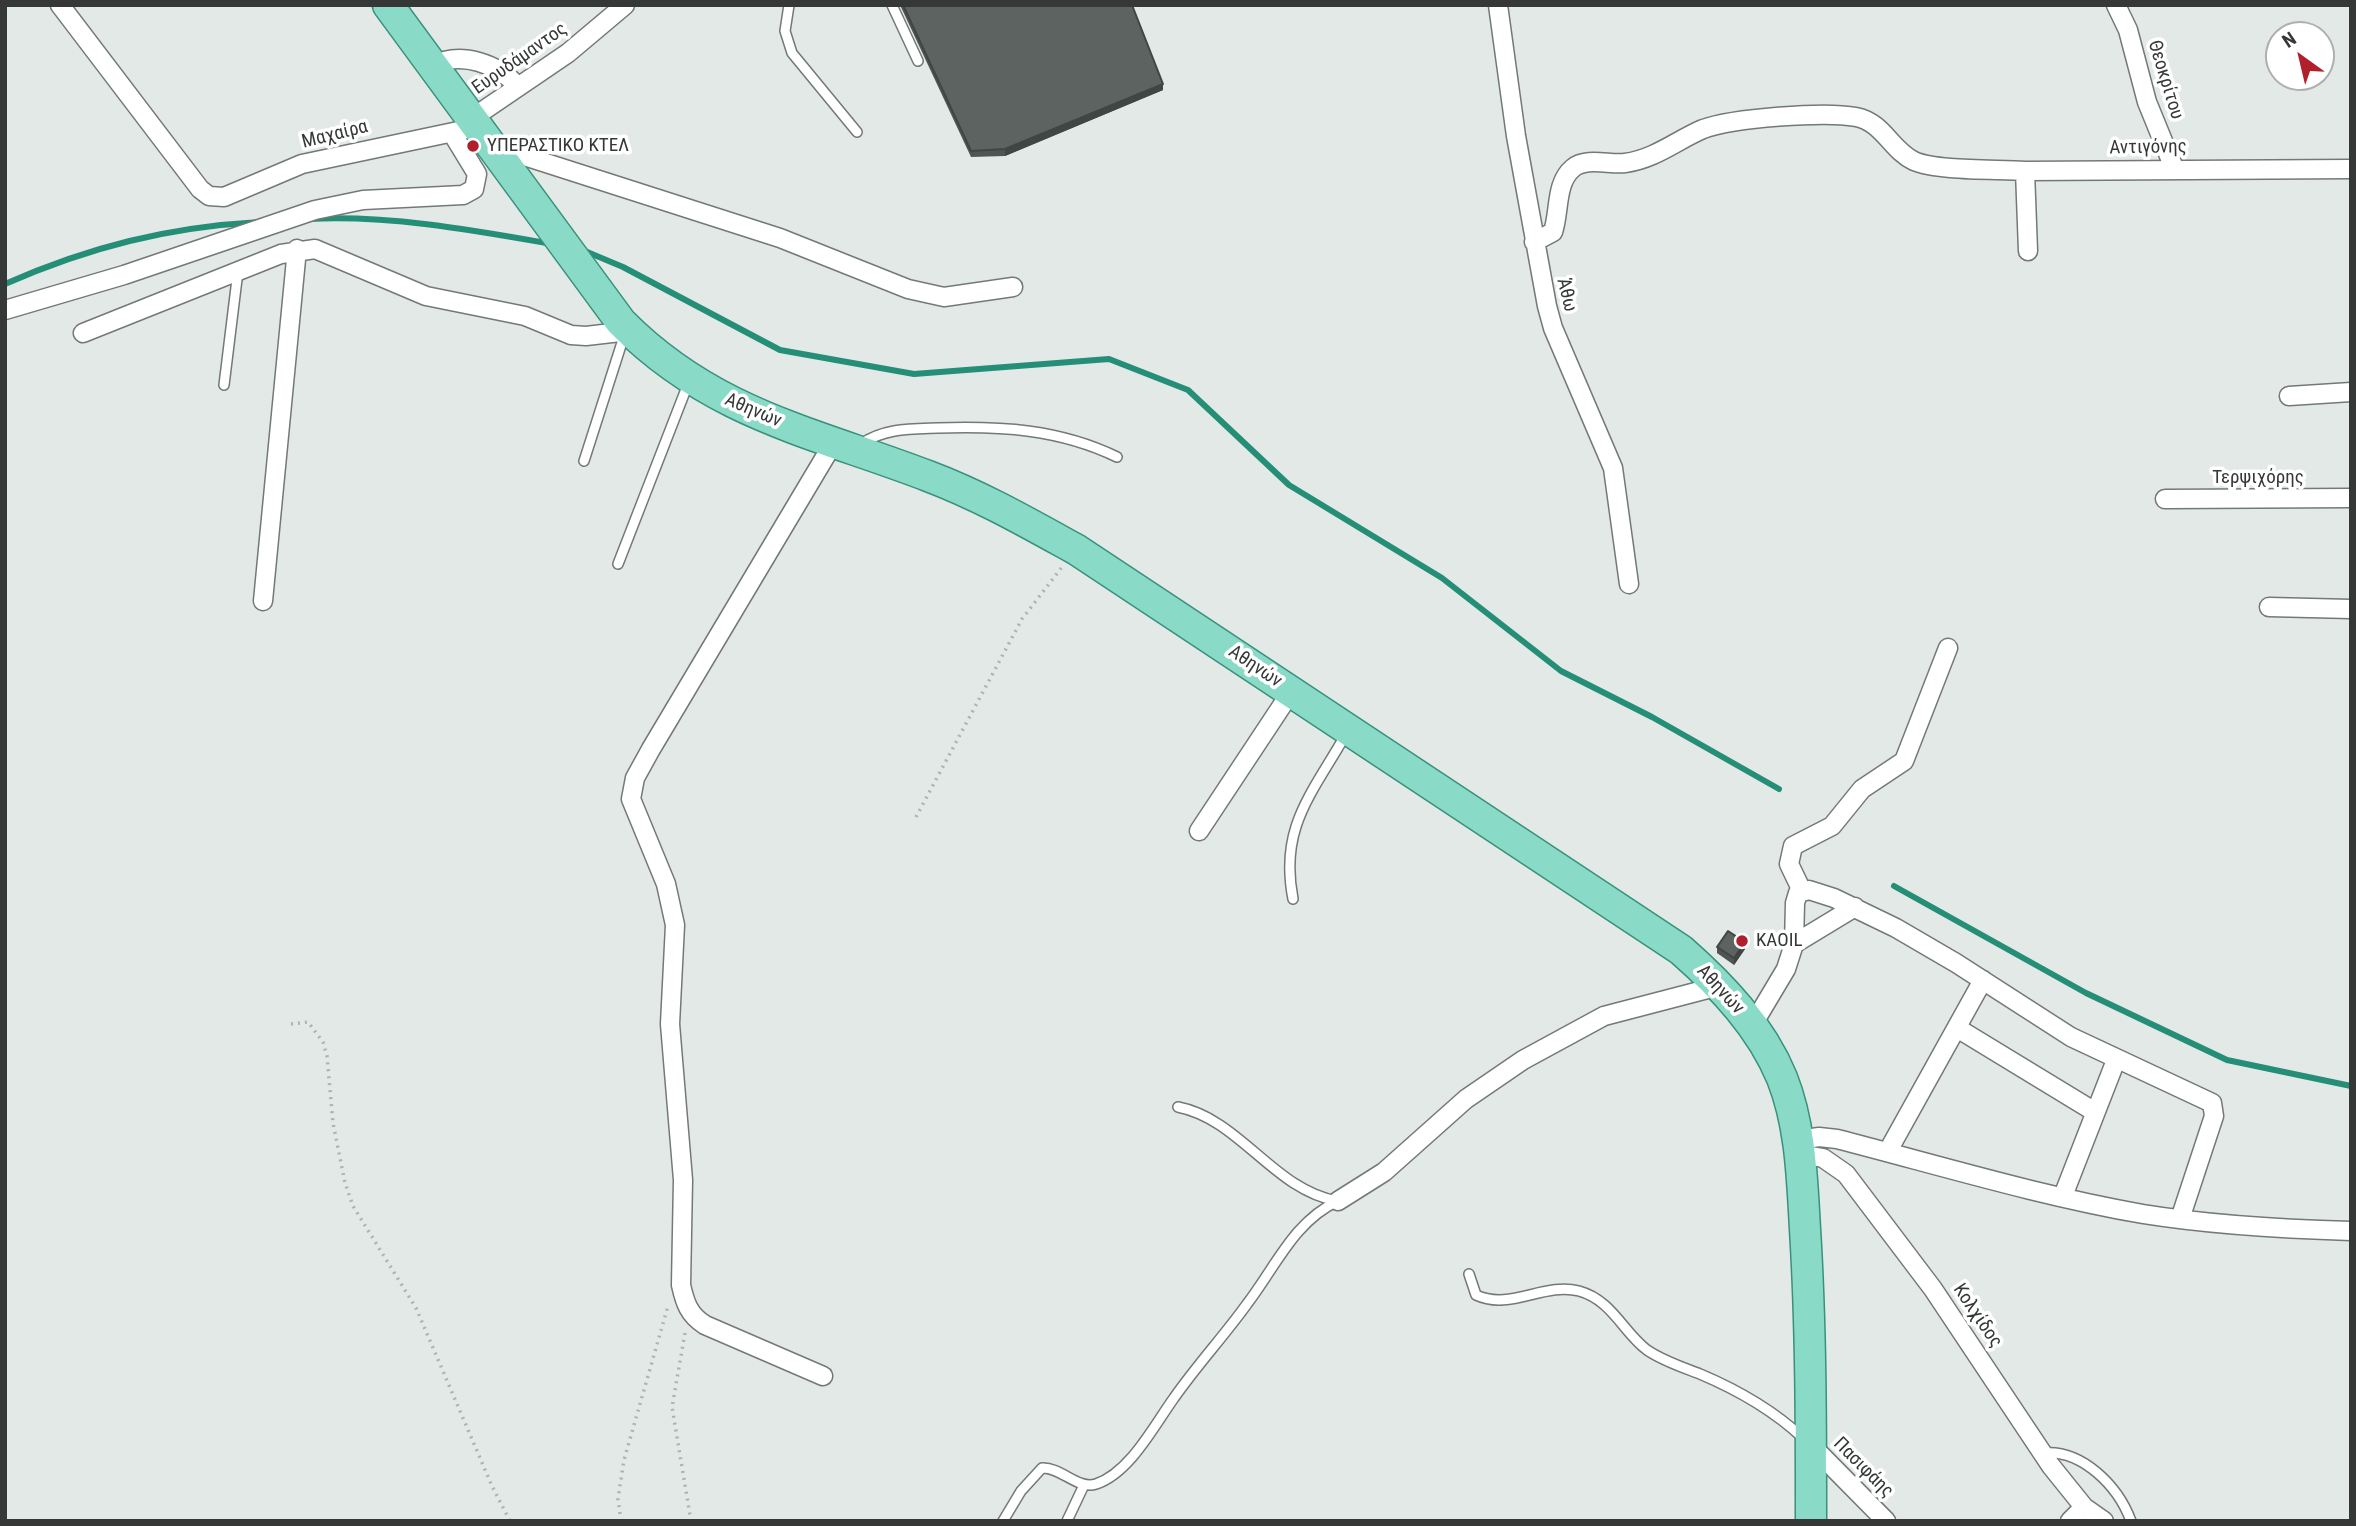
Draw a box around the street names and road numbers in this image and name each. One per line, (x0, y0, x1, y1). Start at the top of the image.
street label: Ευρυδάμαντος (468, 18, 572, 100)
street label: Θεοκρίτου (2142, 38, 2188, 122)
street label: Μαχαίρα (300, 116, 370, 154)
street label: Αντιγόνης (2109, 136, 2187, 160)
street label: Άθω (1551, 276, 1581, 314)
street label: Αθηνών (721, 389, 785, 433)
street label: Τερψιχόρης (2212, 467, 2304, 489)
street label: Αθηνών (1224, 641, 1286, 693)
street label: Αθηνών (1691, 960, 1749, 1020)
street label: Κολχίδος (1947, 1280, 2007, 1352)
street label: Πασιφάης (1828, 1433, 1898, 1503)

